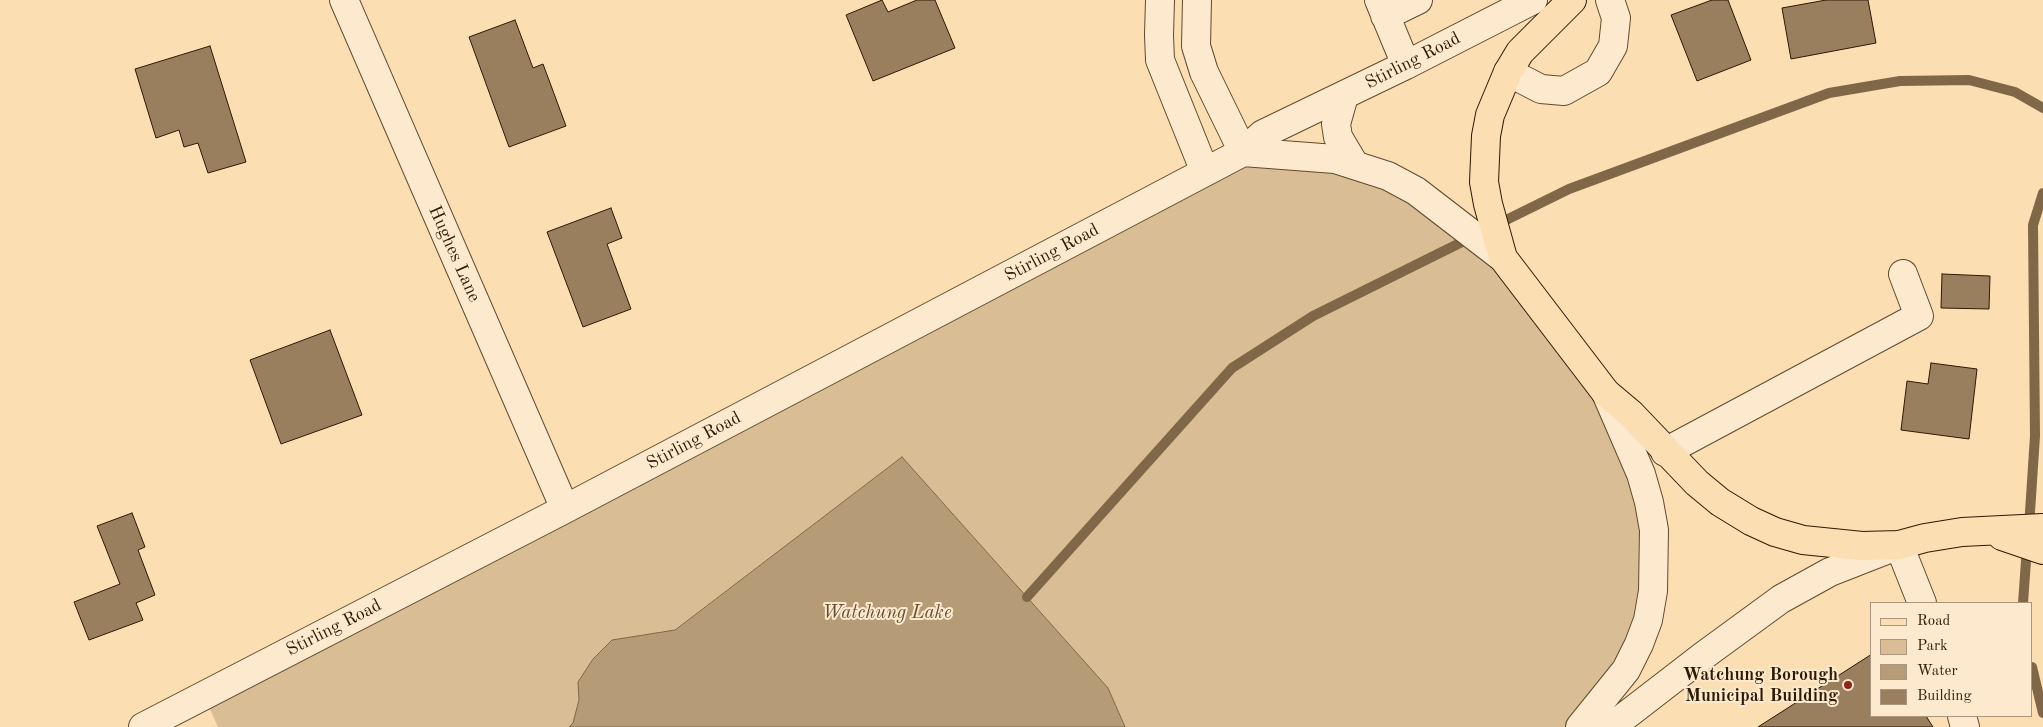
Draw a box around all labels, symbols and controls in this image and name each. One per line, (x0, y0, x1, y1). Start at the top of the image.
street label: Stirling Road (1362, 28, 1464, 94)
street label: Hughes Lane (423, 202, 485, 306)
street label: Stirling Road (1001, 219, 1103, 287)
street label: Stirling Road (643, 407, 745, 475)
street label: Stirling Road (283, 595, 385, 661)
water label: Watchung Lake (822, 602, 952, 624)
legend (1870, 602, 2033, 717)
text: Road (1917, 614, 1950, 629)
text: Park (1917, 639, 1948, 654)
place label: Watchung Borough Municipal Building (1683, 664, 1838, 706)
text: Water (1917, 664, 1958, 679)
marker: Watchung Borough Municipal Building (1842, 679, 1854, 691)
text: Building (1917, 689, 1972, 704)

